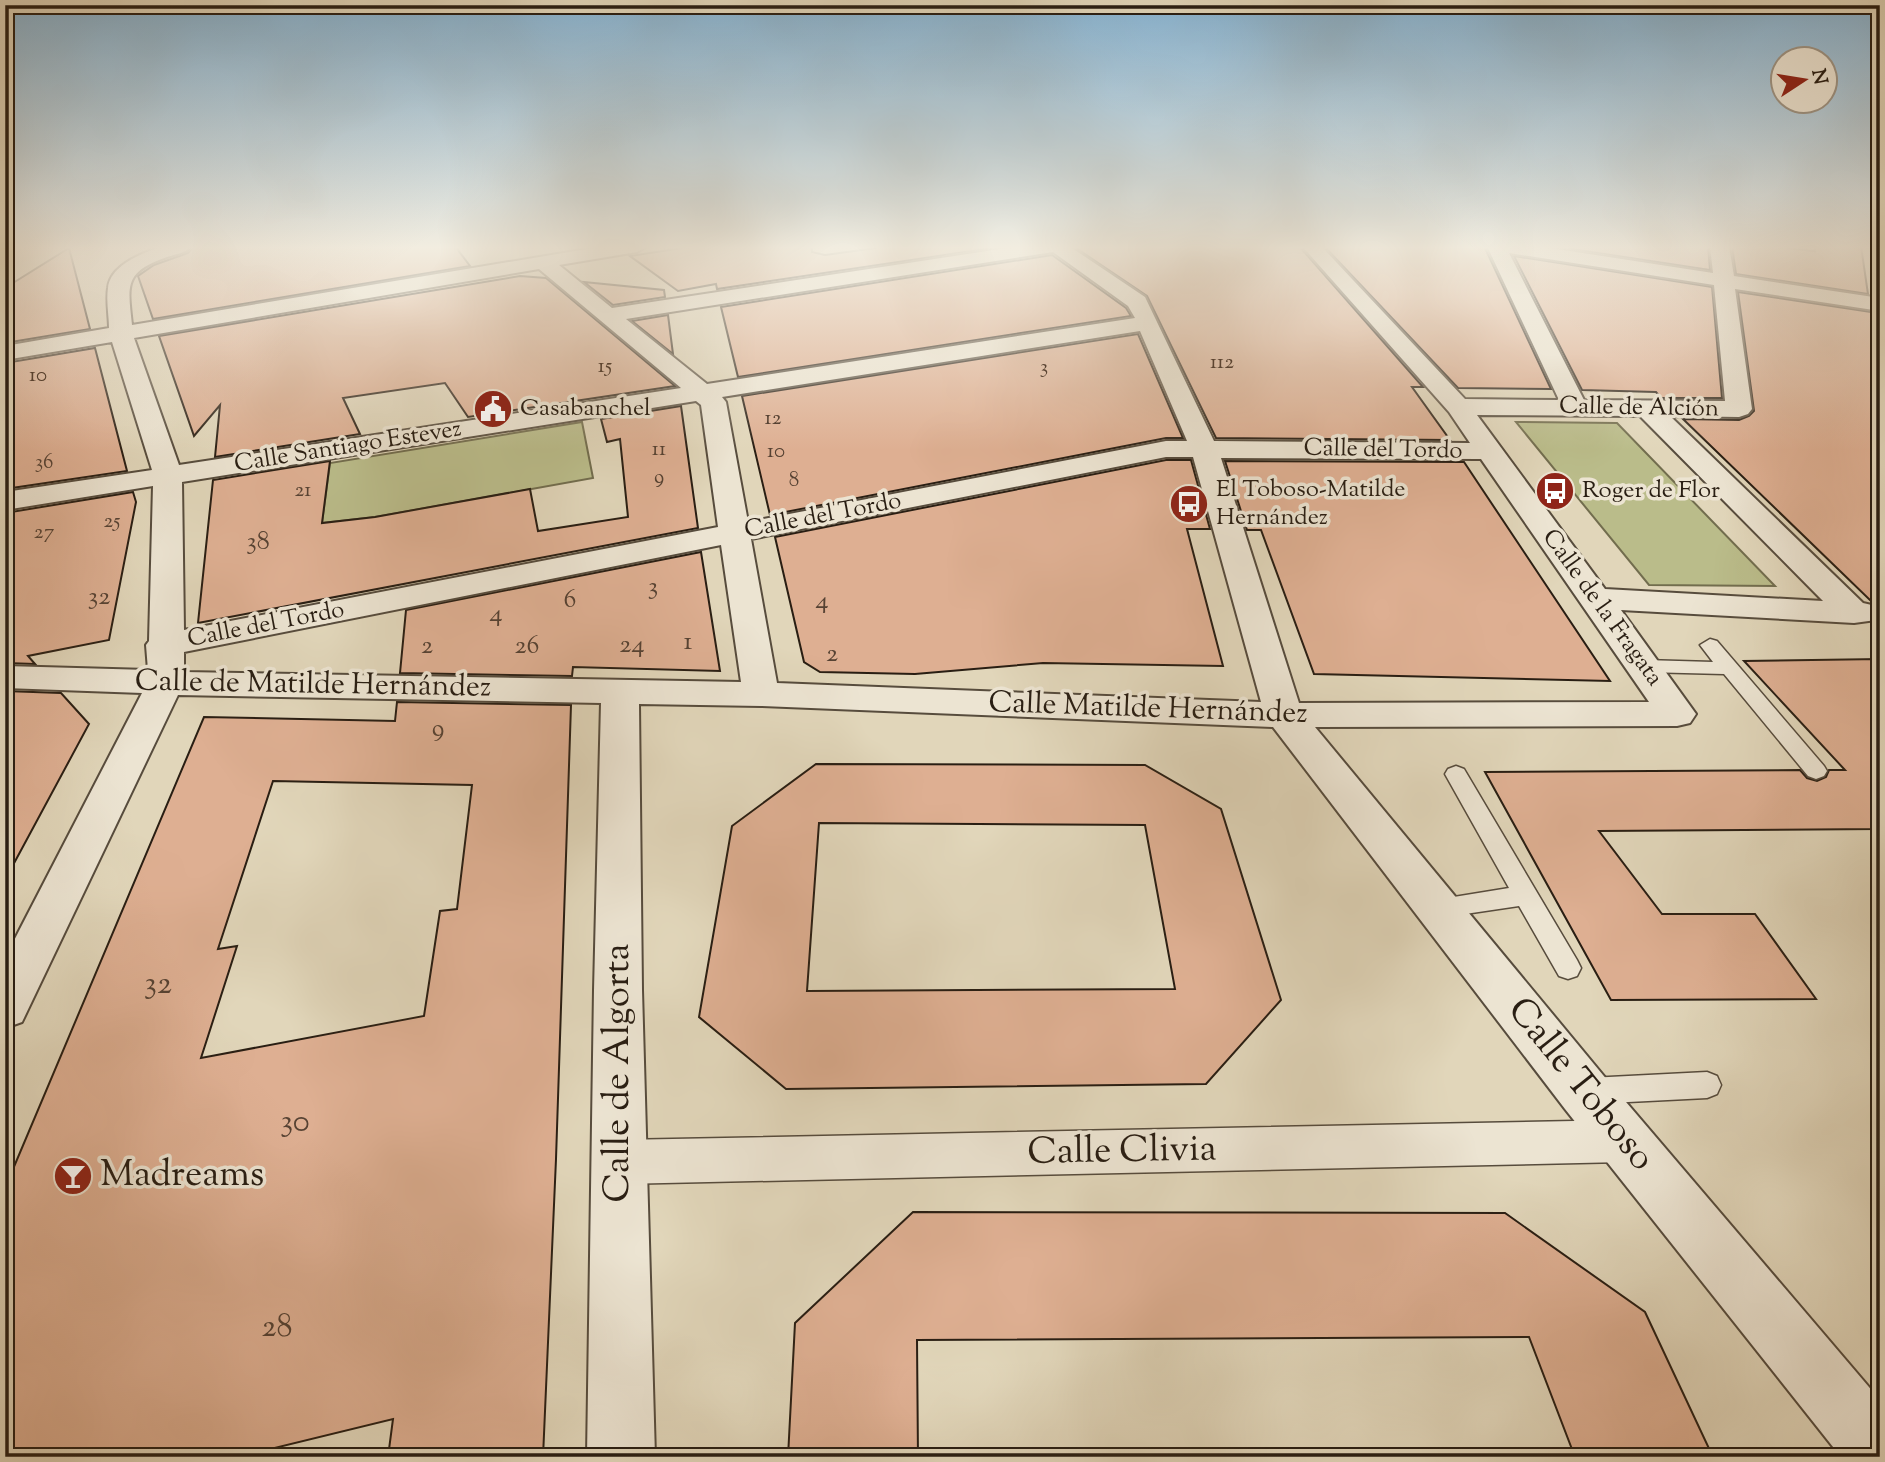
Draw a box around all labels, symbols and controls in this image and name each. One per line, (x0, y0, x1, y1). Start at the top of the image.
north arrow (1770, 46, 1840, 116)
text: N (1803, 67, 1833, 87)
house number: 112 (1210, 348, 1234, 378)
house number: 15 (598, 352, 612, 382)
house number: 3 (1040, 353, 1048, 383)
house number: 10 (29, 361, 47, 391)
public building icon: Casabanchel (472, 388, 514, 430)
street label: Calle de Alción (1559, 390, 1719, 426)
place label: Casabanchel (520, 392, 651, 426)
house number: 12 (765, 404, 782, 434)
street label: Calle Santiago Estevez (232, 412, 464, 482)
street label: Calle del Tordo (1303, 432, 1463, 468)
house number: 11 (652, 435, 666, 465)
house number: 10 (767, 437, 785, 467)
house number: 36 (35, 448, 53, 478)
house number: 9 (654, 463, 664, 493)
house number: 8 (789, 466, 799, 496)
bus stop icon: Roger de Flor (1534, 470, 1576, 512)
place label: El Toboso-Matilde Hernández (1216, 473, 1405, 535)
place label: Roger de Flor (1582, 474, 1720, 508)
house number: 21 (295, 476, 311, 506)
bus stop icon: El Toboso-Matilde Hernández (1168, 483, 1210, 525)
street label: Calle del Tordo (742, 484, 904, 548)
house number: 25 (103, 507, 121, 537)
house number: 27 (34, 518, 55, 548)
street label: Calle de la Fragata (1533, 523, 1671, 693)
house number: 38 (246, 524, 270, 561)
house number: 3 (648, 569, 658, 606)
house number: 32 (88, 579, 110, 616)
house number: 6 (564, 582, 576, 619)
house number: 4 (815, 583, 829, 620)
street label: Calle del Tordo (185, 593, 347, 657)
house number: 4 (489, 596, 503, 633)
house number: 1 (684, 624, 693, 661)
house number: 24 (619, 627, 645, 664)
house number: 2 (421, 628, 433, 665)
house number: 26 (514, 628, 540, 665)
house number: 2 (826, 636, 838, 673)
street label: Calle de Matilde Hernández (134, 660, 492, 710)
street label: Calle Matilde Hernández (988, 682, 1308, 736)
house number: 9 (432, 711, 444, 748)
street label: Calle de Algorta (592, 943, 646, 1203)
house number: 32 (144, 962, 172, 1008)
street label: Calle Toboso (1493, 987, 1667, 1183)
house number: 30 (280, 1100, 310, 1146)
street label: Calle Clivia (1027, 1123, 1217, 1181)
place label: Madreams (100, 1149, 264, 1203)
bar icon: Madreams (52, 1155, 94, 1197)
house number: 28 (262, 1305, 292, 1351)

